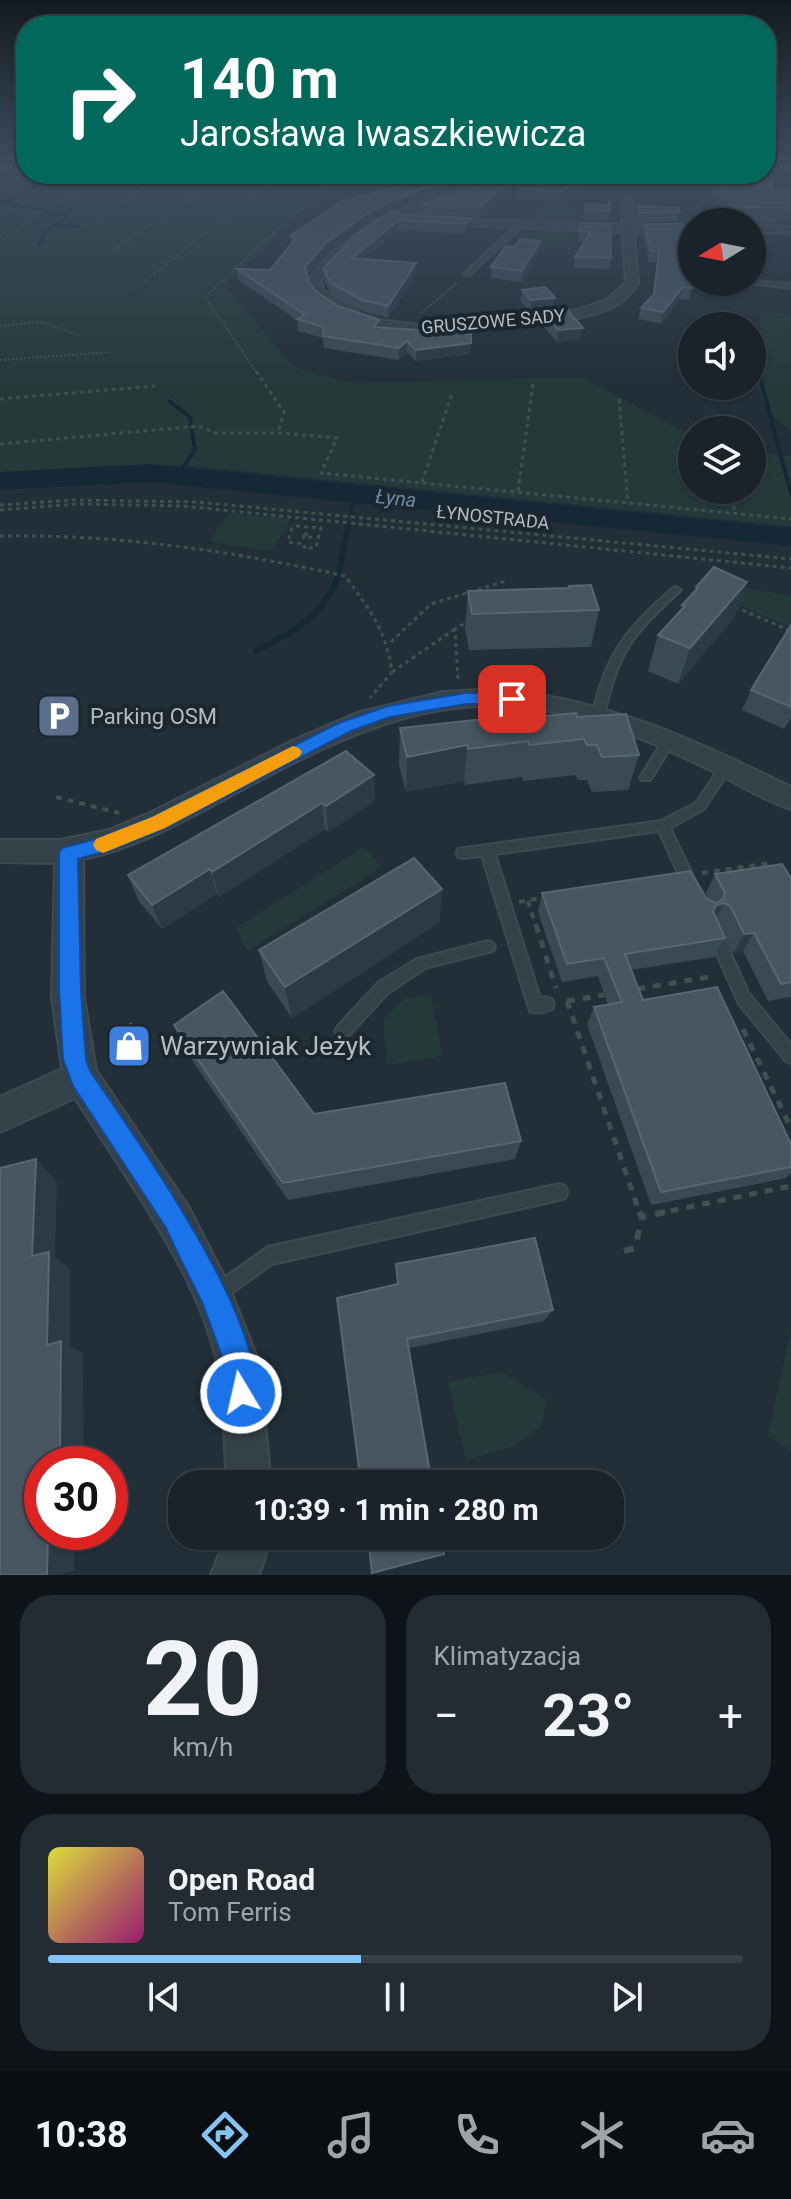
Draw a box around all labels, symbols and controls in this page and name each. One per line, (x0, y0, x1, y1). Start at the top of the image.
text: 140 m (180, 46, 339, 112)
icon: right (48, 48, 152, 152)
text: Jarosława Iwaszkiewicza (180, 113, 586, 155)
north arrow (678, 208, 766, 296)
map controls (678, 208, 766, 504)
street label: GRUSZOWE SADY (420, 304, 566, 338)
button: sound (678, 312, 766, 400)
button: layers (678, 416, 766, 504)
water label: Łyna (374, 484, 418, 512)
street label: ŁYNOSTRADA (436, 501, 551, 533)
pin (478, 665, 546, 733)
icon: arrive (490, 677, 534, 721)
parking icon: Parking OSM (35, 692, 83, 740)
place label: Parking OSM (90, 704, 217, 729)
shop icon: Warzywniak Jeżyk (105, 1022, 153, 1070)
place label: Warzywniak Jeżyk (160, 1031, 372, 1061)
position arrow (199, 1351, 283, 1435)
speed limit sign: 30 (24, 1446, 128, 1550)
text: 10:39 · 1 min · 280 m (253, 1492, 539, 1527)
text: 20 (143, 1619, 262, 1740)
text: Klimatyzacja (434, 1641, 581, 1671)
text: 23° (542, 1680, 634, 1751)
text: − (434, 1690, 459, 1742)
text: + (718, 1690, 743, 1742)
text: km/h (172, 1732, 233, 1762)
text: Open Road (168, 1862, 315, 1897)
text: Tom Ferris (168, 1897, 292, 1927)
icon: previous (142, 1975, 186, 2019)
icon: pause (373, 1975, 417, 2019)
icon: next (605, 1975, 649, 2019)
icon: directions (197, 2107, 253, 2163)
icon: music (323, 2107, 379, 2163)
icon: phone (449, 2107, 505, 2163)
icon: climate (574, 2107, 630, 2163)
icon: car (700, 2107, 756, 2163)
text: 10:38 (35, 2114, 128, 2156)

